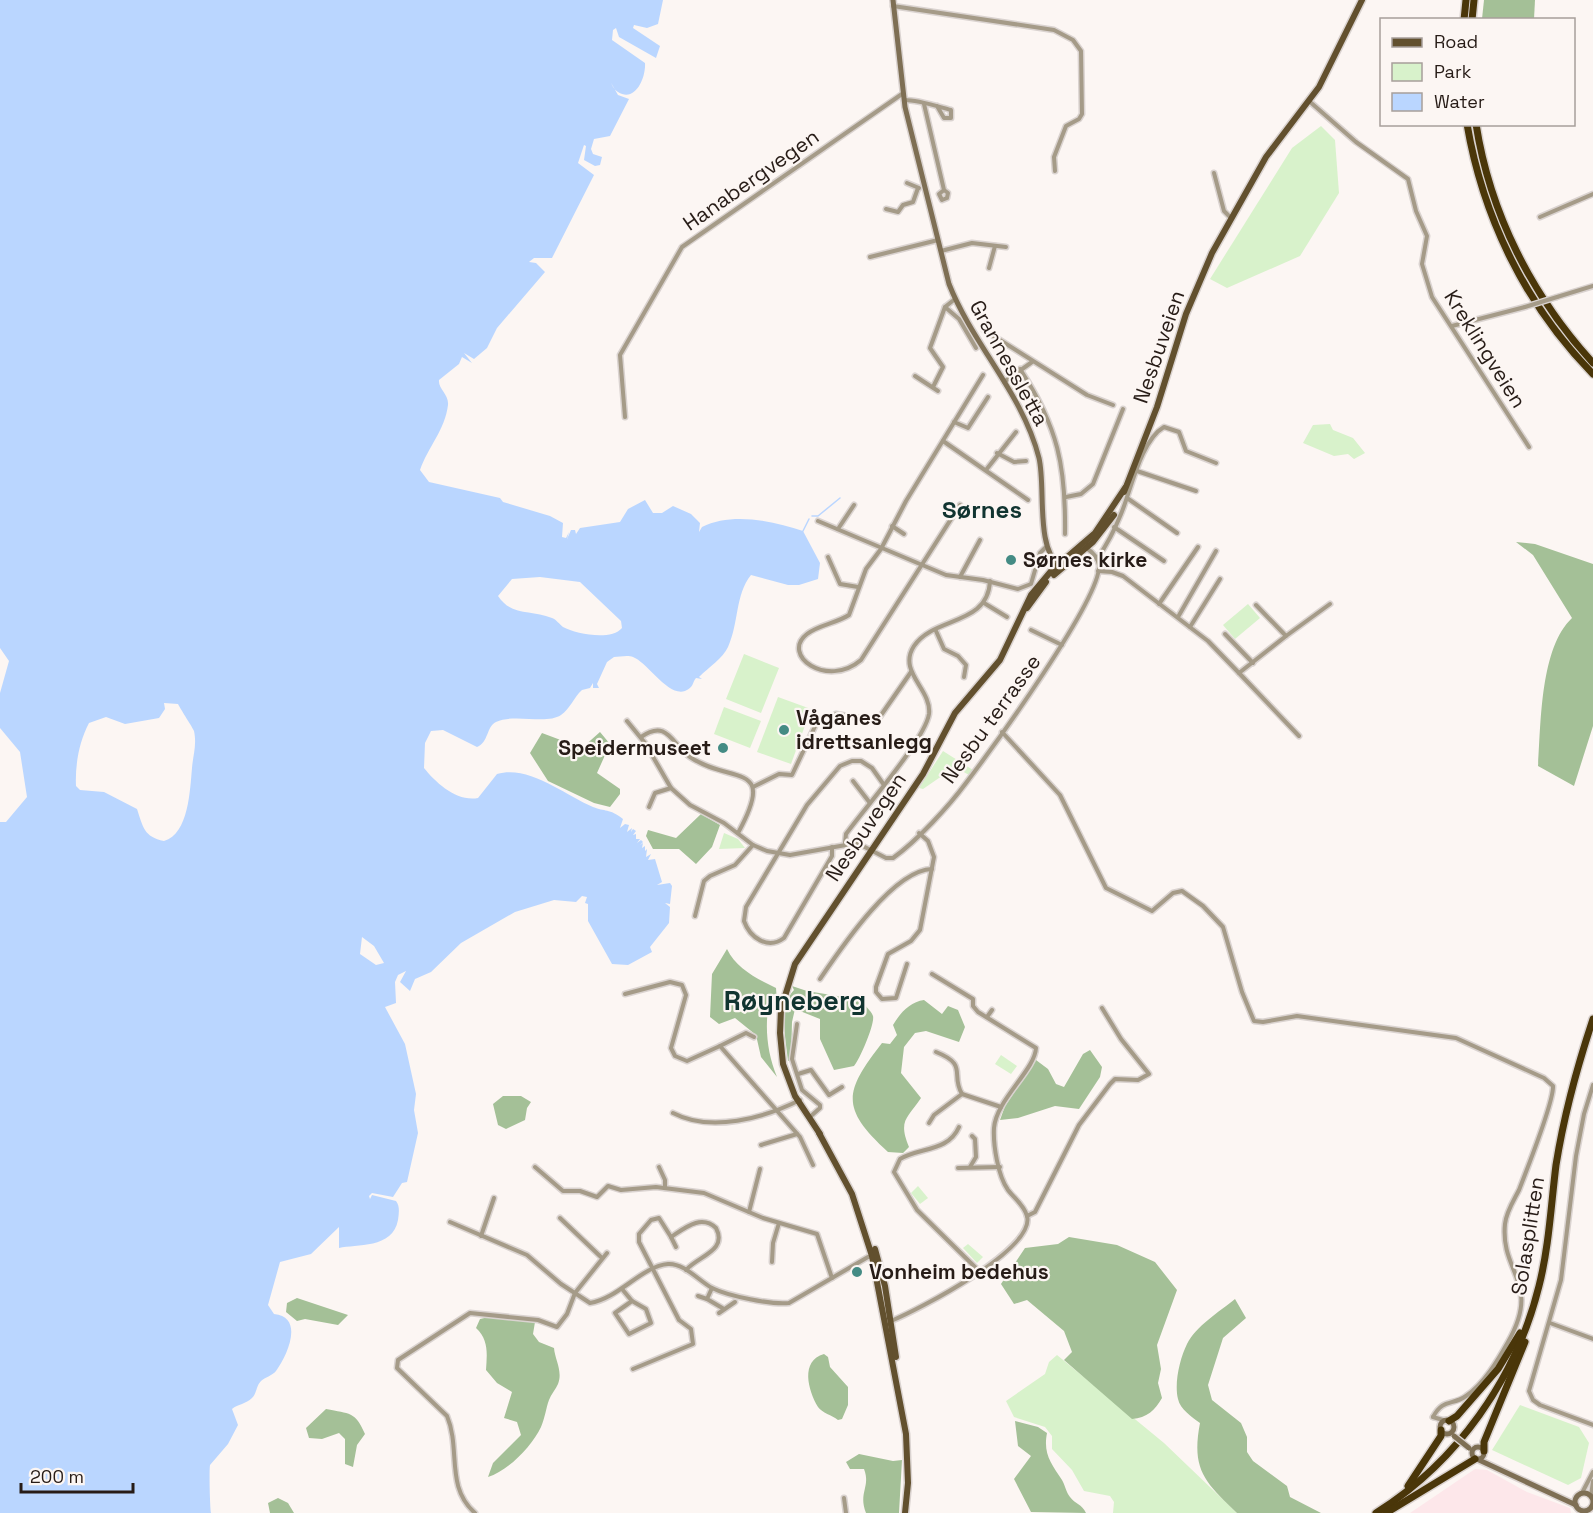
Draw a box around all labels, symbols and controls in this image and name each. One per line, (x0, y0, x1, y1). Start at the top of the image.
legend (1380, 18, 1575, 126)
text: Road (1434, 30, 1478, 53)
text: Park (1434, 60, 1472, 83)
text: Water (1434, 90, 1485, 113)
street label: Hanabergvegen (677, 123, 824, 237)
street label: Kreklingveien (1438, 285, 1533, 413)
street label: Nesbuveien (1127, 287, 1190, 407)
street label: Grannessletta (964, 295, 1055, 430)
district label: Sørnes (942, 494, 1022, 525)
place label: Sørnes kirke (1023, 546, 1147, 573)
marker: Sørnes kirke (1004, 553, 1018, 567)
street label: Nesbu terrasse (935, 649, 1046, 789)
place label: Våganes idrettsanlegg (796, 704, 932, 755)
marker: Våganes idrettsanlegg (777, 723, 791, 737)
place label: Speidermuseet (558, 734, 711, 761)
marker: Speidermuseet (716, 741, 730, 755)
street label: Nesbuvegen (819, 767, 912, 886)
district label: Røyneberg (724, 983, 866, 1018)
street label: Solasplitten (1505, 1175, 1550, 1297)
place label: Vonheim bedehus (869, 1258, 1049, 1285)
marker: Vonheim bedehus (850, 1265, 864, 1279)
scale bar (21, 1456, 134, 1494)
text: 200 m (30, 1465, 84, 1488)

